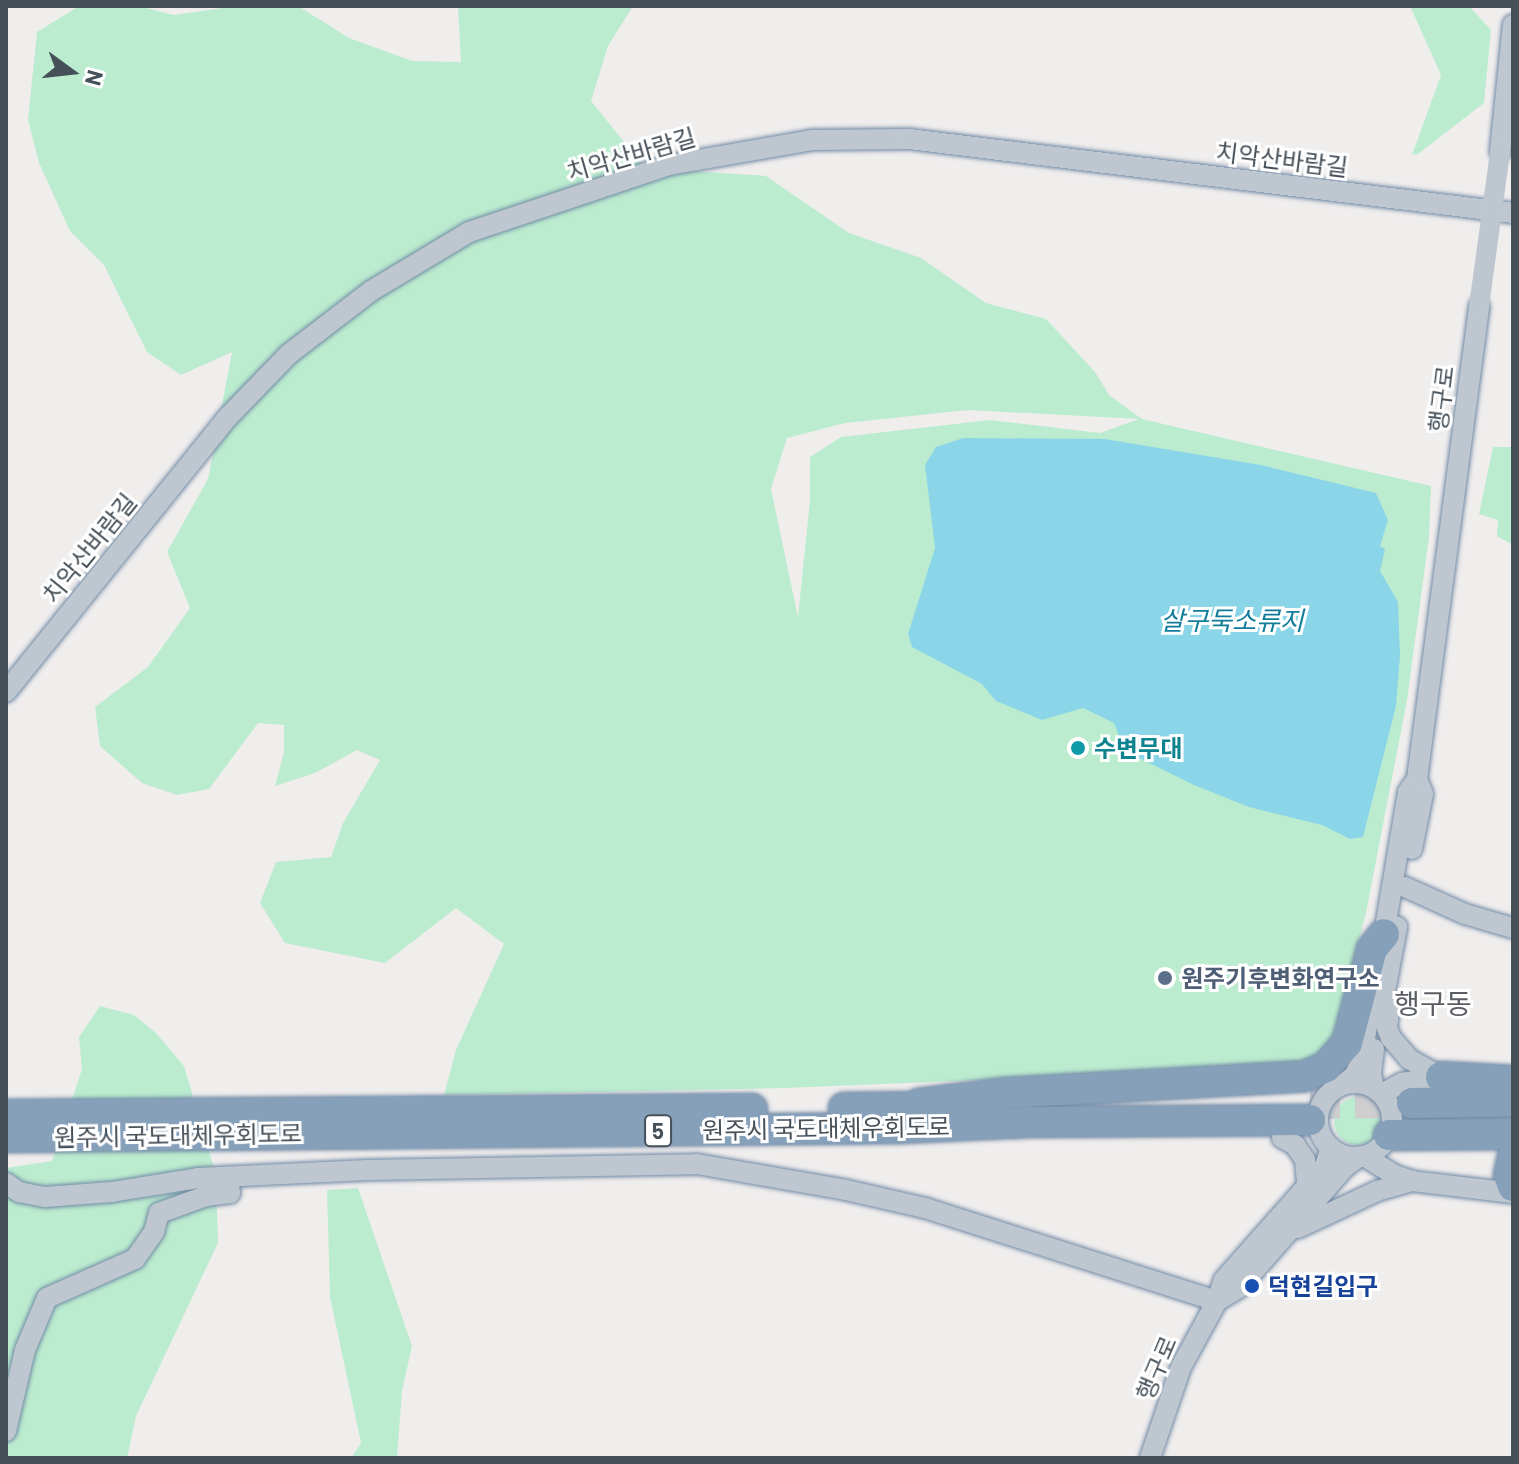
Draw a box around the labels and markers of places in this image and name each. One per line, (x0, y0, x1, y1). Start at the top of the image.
place label: 수변무대 (1094, 734, 1182, 762)
marker: 수변무대 (1069, 739, 1087, 757)
place label: 원주기후변화연구소 (1181, 964, 1380, 992)
marker: 원주기후변화연구소 (1156, 969, 1174, 987)
place label: 덕현길입구 (1268, 1272, 1378, 1300)
marker: 덕현길입구 (1243, 1277, 1261, 1295)

